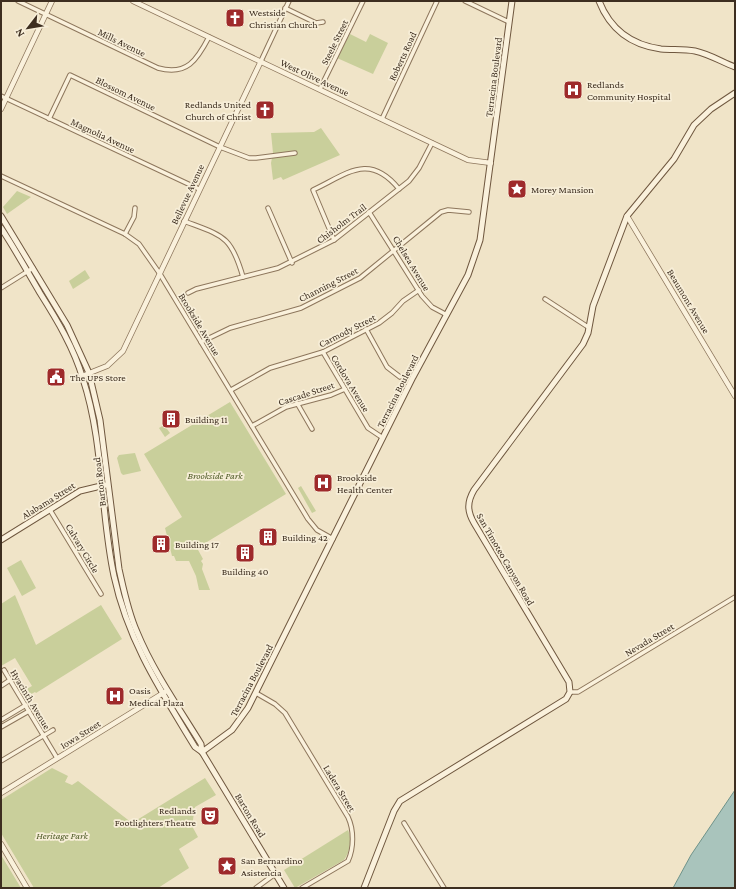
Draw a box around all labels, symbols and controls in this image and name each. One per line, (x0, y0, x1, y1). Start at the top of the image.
church icon: Westside Christian Church (224, 7, 246, 29)
place label: Westside Christian Church (249, 7, 318, 30)
north arrow (8, 8, 48, 48)
street label: Steele Street (319, 17, 350, 67)
text: N (12, 26, 27, 39)
street label: Mills Avenue (96, 26, 148, 59)
street label: Roberts Road (386, 29, 419, 82)
street label: Terracina Boulevard (483, 36, 504, 118)
street label: West Olive Avenue (279, 57, 351, 98)
street label: Blossom Avenue (94, 74, 158, 113)
hospital icon: Redlands Community Hospital (562, 79, 584, 101)
place label: Redlands Community Hospital (587, 79, 671, 102)
place label: Redlands United Church of Christ (185, 99, 252, 122)
church icon: Redlands United Church of Christ (254, 99, 276, 121)
street label: Magnolia Avenue (69, 116, 137, 155)
street label: Bellevue Avenue (169, 162, 206, 226)
place icon: Morey Mansion (506, 178, 528, 200)
place label: Morey Mansion (531, 184, 594, 195)
street label: Chisholm Trail (314, 201, 369, 246)
street label: Chelsea Avenue (391, 234, 433, 293)
street label: Channing Street (297, 265, 360, 304)
street label: Beaumont Avenue (665, 267, 712, 336)
street label: Brookside Avenue (177, 291, 223, 358)
street label: Carmody Street (317, 311, 378, 349)
street label: Terracina Boulevard (374, 352, 421, 429)
street label: Cordova Avenue (329, 353, 372, 414)
public building icon: The UPS Store (45, 366, 67, 388)
place label: The UPS Store (70, 372, 126, 383)
street label: Cascade Street (277, 379, 336, 408)
building icon: Building 11 (160, 408, 182, 430)
place label: Building 11 (185, 414, 228, 425)
street label: Barton Road (91, 456, 108, 507)
park label: Brookside Park (187, 470, 243, 481)
hospital icon: Brookside Health Center (312, 472, 334, 494)
place label: Brookside Health Center (337, 472, 393, 495)
street label: Alabama Street (20, 479, 77, 521)
street label: San Timoteo Canyon Road (475, 511, 537, 608)
street label: Calvary Circle (64, 522, 102, 575)
building icon: Building 42 (257, 526, 279, 548)
place label: Building 42 (282, 532, 328, 543)
building icon: Building 17 (150, 533, 172, 555)
place label: Building 17 (175, 539, 219, 550)
building icon: Building 40 (234, 542, 256, 564)
place label: Building 40 (222, 566, 269, 577)
street label: Nevada Street (623, 620, 676, 658)
street label: Terracina Boulevard (228, 642, 275, 718)
street label: Hyacinth Avenue (8, 667, 53, 732)
hospital icon: Oasis Medical Plaza (104, 685, 126, 707)
place label: Oasis Medical Plaza (129, 685, 184, 708)
street label: Iowa Street (58, 717, 103, 751)
street label: Ladera Street (321, 763, 358, 814)
street label: Barton Road (233, 791, 268, 840)
place label: Redlands Footlighters Theatre (115, 805, 197, 828)
theatre icon: Redlands Footlighters Theatre (199, 805, 221, 827)
park label: Heritage Park (36, 830, 88, 841)
place icon: San Bernardino Asistencia (216, 855, 238, 877)
place label: San Bernardino Asistencia (241, 855, 303, 878)

